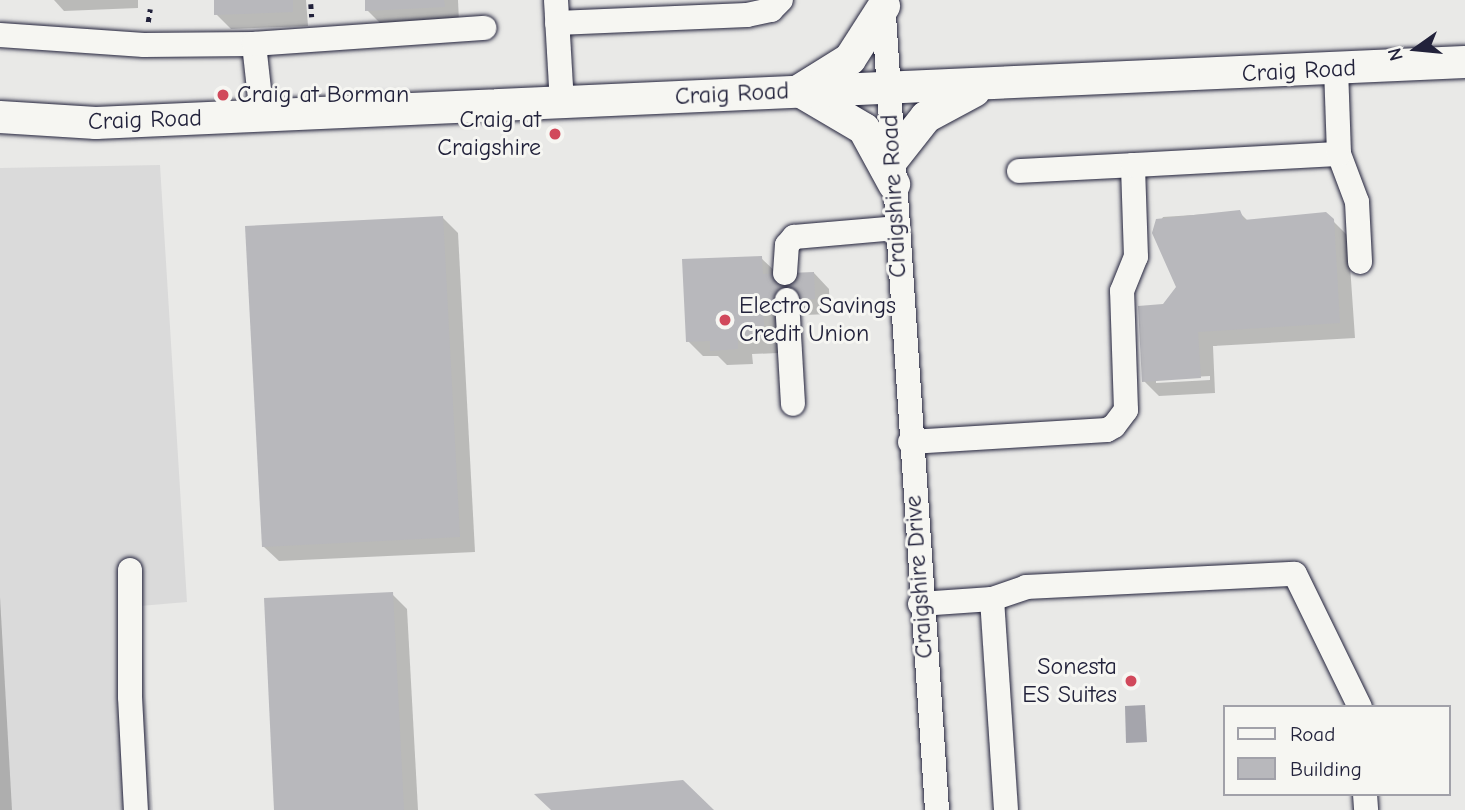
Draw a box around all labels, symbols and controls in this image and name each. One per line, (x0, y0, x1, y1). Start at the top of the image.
north arrow (1381, 14, 1451, 84)
text: N (1383, 46, 1408, 63)
street label: Craig Road (1241, 54, 1357, 88)
street label: Craig Road (674, 77, 790, 111)
place label: Craig at Borman (237, 81, 409, 109)
marker: Craig at Borman (215, 87, 231, 103)
street label: Craig Road (87, 104, 203, 136)
place label: Craig at Craigshire (437, 106, 541, 162)
street label: Craigshire Road (875, 114, 913, 278)
marker: Craig at Craigshire (547, 126, 563, 142)
place label: Electro Savings Credit Union (739, 292, 896, 348)
marker: Electro Savings Credit Union (717, 312, 733, 328)
street label: Craigshire Drive (899, 494, 939, 660)
place label: Sonesta ES Suites (1022, 653, 1117, 709)
marker: Sonesta ES Suites (1123, 673, 1139, 689)
legend (1224, 705, 1451, 796)
text: Road (1290, 722, 1335, 746)
text: Building (1290, 757, 1362, 781)

